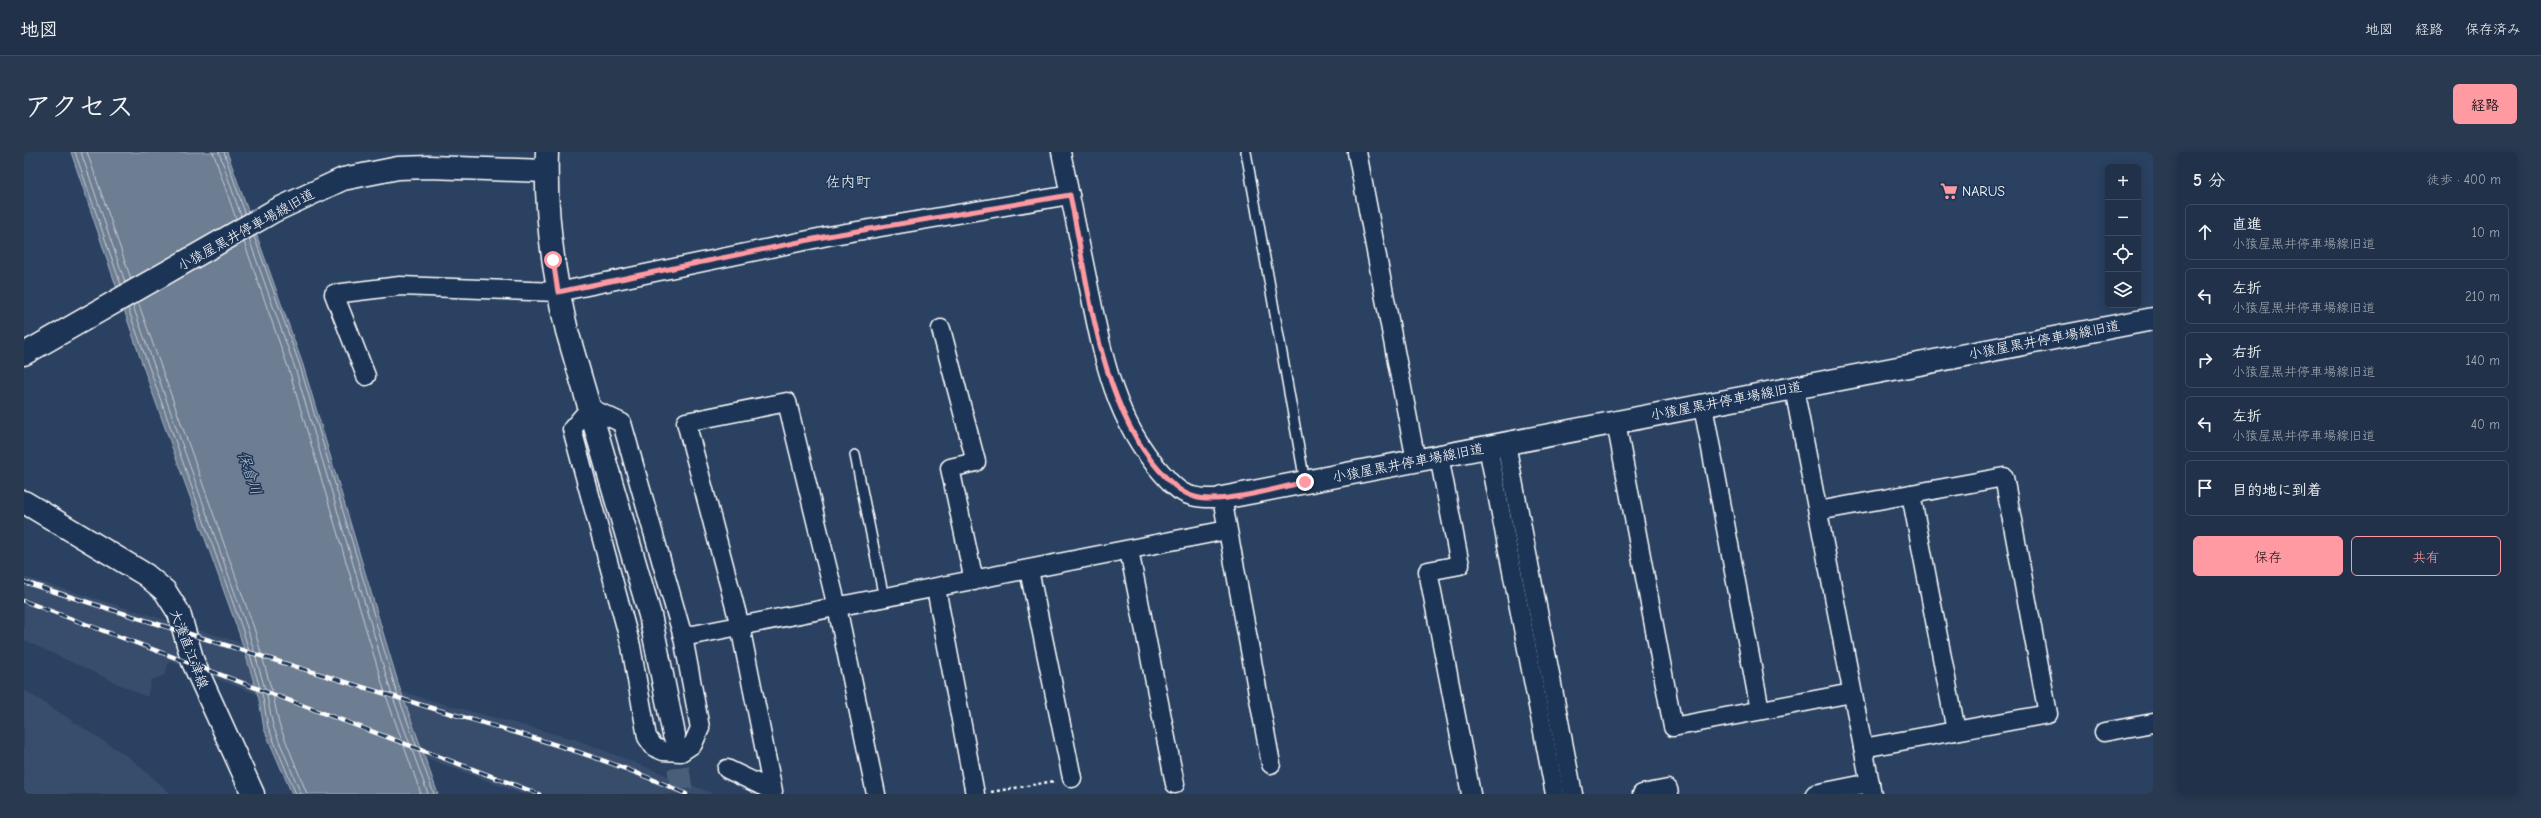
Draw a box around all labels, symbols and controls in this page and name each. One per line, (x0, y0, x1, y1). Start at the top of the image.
text: 地図 (20, 19, 58, 41)
text: 地図 (2365, 21, 2393, 38)
text: 経路 (2415, 21, 2443, 38)
text: 保存済み (2465, 21, 2521, 38)
button: 経路 (2453, 84, 2517, 124)
text: アクセス (24, 91, 134, 123)
map controls (2105, 164, 2141, 308)
button: + (2105, 164, 2141, 200)
text: 5 分 (2193, 171, 2225, 190)
text: 徒歩 · 400 m (2427, 172, 2501, 187)
district label: 佐内町 (825, 173, 871, 191)
supermarket icon: NARUS (1939, 181, 1959, 201)
place label: NARUS (1962, 183, 2005, 200)
street label: 小猿屋黒井停車場線旧道 (175, 185, 317, 275)
button: − (2105, 200, 2141, 236)
text: 直進 (2232, 215, 2262, 233)
icon: ahead (2194, 221, 2216, 243)
text: 10 m (2472, 225, 2500, 240)
button: locate (2105, 236, 2141, 272)
text: 小猿屋黒井停車場線旧道 (2232, 236, 2375, 251)
route start (544, 251, 562, 269)
button: layers (2105, 272, 2141, 308)
text: 左折 (2232, 279, 2262, 297)
icon: left (2194, 285, 2216, 307)
text: 210 m (2465, 289, 2500, 304)
text: 小猿屋黒井停車場線旧道 (2232, 300, 2375, 315)
street label: 小猿屋黒井停車場線旧道 (1967, 317, 2121, 363)
text: 右折 (2232, 343, 2262, 361)
icon: right (2194, 349, 2216, 371)
text: 140 m (2466, 353, 2500, 368)
text: 小猿屋黒井停車場線旧道 (2232, 364, 2375, 379)
street label: 小猿屋黒井停車場線旧道 (1649, 378, 1803, 424)
text: 左折 (2232, 407, 2262, 425)
icon: left (2194, 413, 2216, 435)
text: 40 m (2471, 417, 2500, 432)
text: 小猿屋黒井停車場線旧道 (2232, 428, 2375, 443)
street label: 小猿屋黒井停車場線旧道 (1331, 440, 1485, 486)
water label: 保倉川 (234, 449, 266, 497)
route end (1296, 473, 1314, 491)
icon: arrive (2194, 477, 2216, 499)
text: 目的地に到着 (2232, 481, 2322, 499)
button: 保存 (2193, 536, 2343, 576)
button: 共有 (2351, 536, 2501, 576)
street label: 大瀁直江津線 (166, 607, 212, 691)

